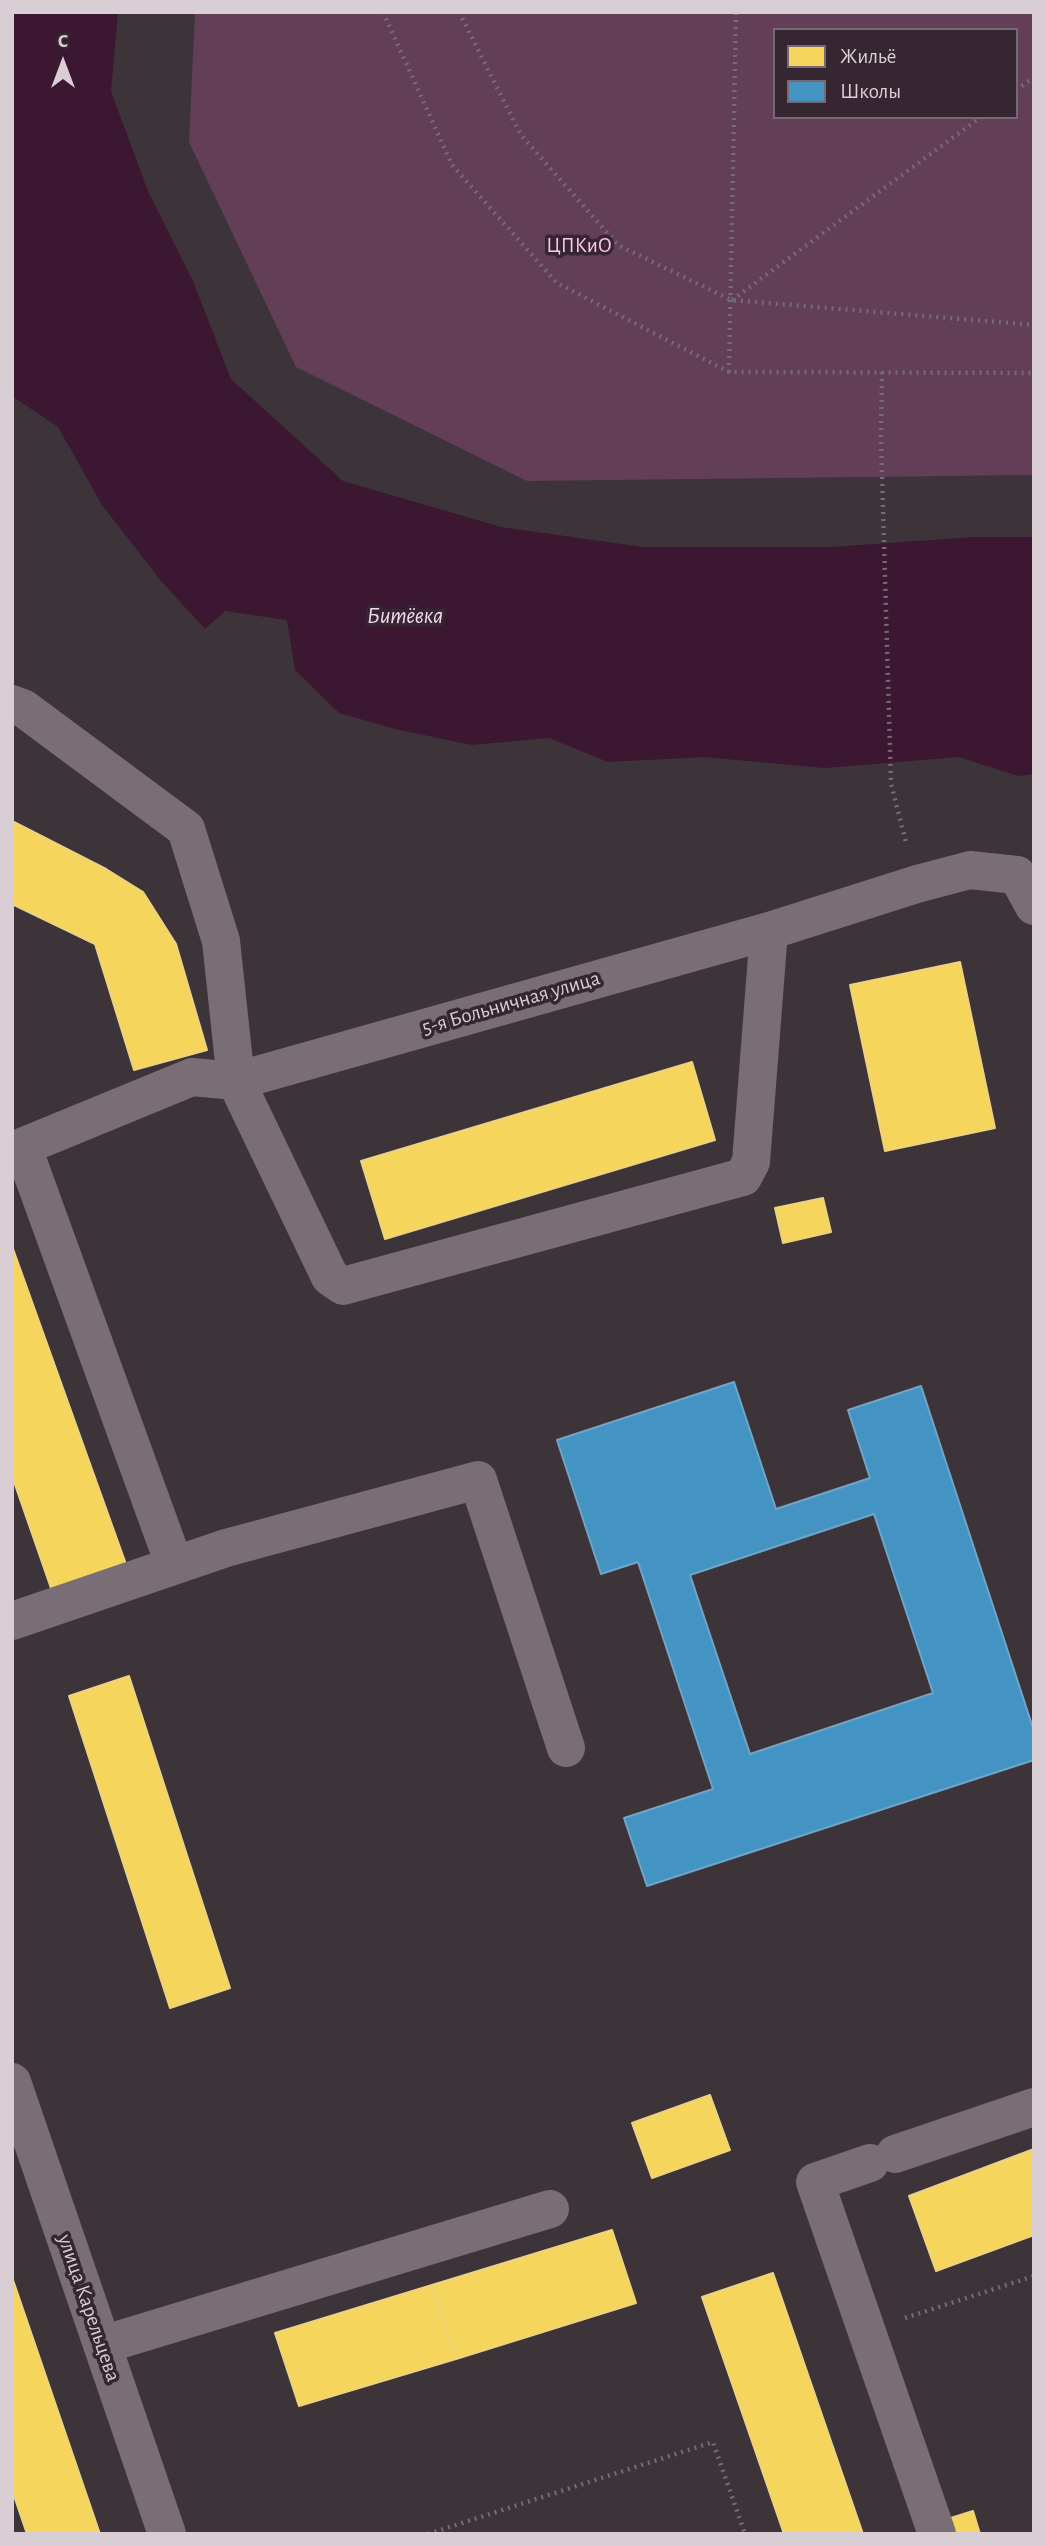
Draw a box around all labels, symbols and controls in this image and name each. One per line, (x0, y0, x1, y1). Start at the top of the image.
north arrow (28, 28, 98, 98)
legend (773, 28, 1018, 119)
text: С (58, 32, 68, 51)
text: Жильё (840, 46, 896, 67)
text: Школы (840, 81, 901, 102)
park label: ЦПКиО (546, 233, 612, 259)
water label: Битёвка (367, 602, 443, 630)
street label: 5-я Больничная улица (419, 966, 603, 1040)
street label: улица Карельцева (52, 2231, 126, 2385)

